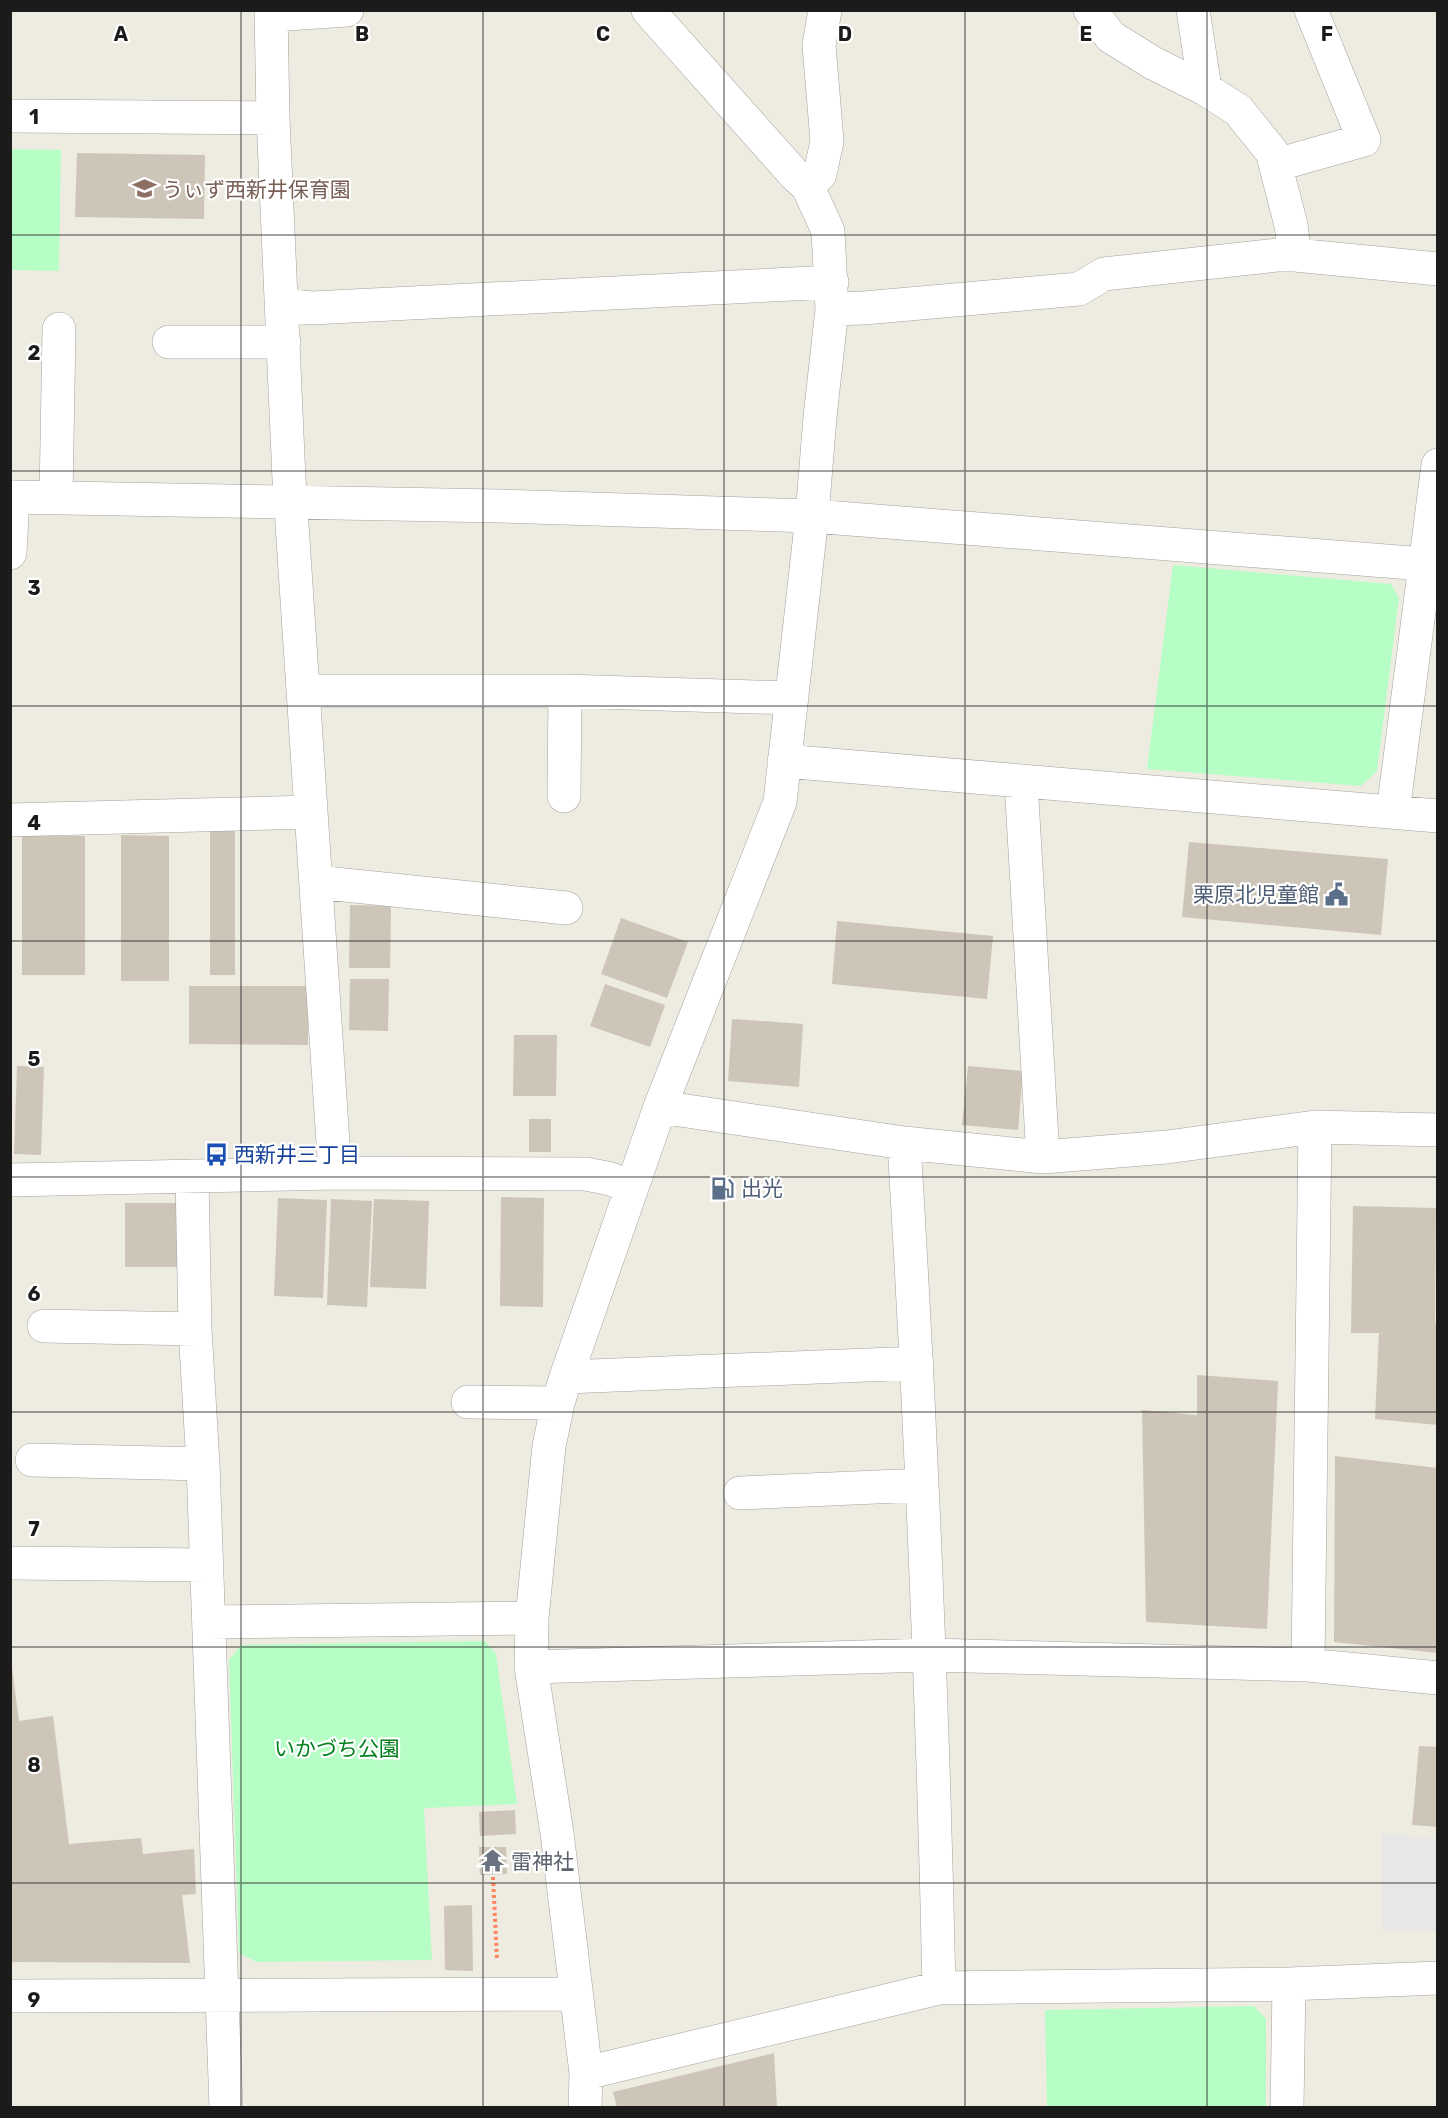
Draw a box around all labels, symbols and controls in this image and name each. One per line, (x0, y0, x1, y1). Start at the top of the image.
text: A (114, 22, 129, 46)
text: B (355, 22, 369, 46)
text: C (596, 22, 610, 46)
text: D (838, 22, 852, 46)
text: E (1080, 22, 1092, 46)
text: F (1321, 22, 1333, 46)
text: 1 (29, 105, 39, 129)
school or university icon: うぃず西新井保育園 (131, 176, 157, 202)
place label: うぃず西新井保育園 (162, 177, 351, 202)
text: 2 (28, 341, 41, 365)
text: 3 (27, 576, 41, 600)
text: 4 (27, 811, 41, 835)
public building icon: 栗原北児童館 (1324, 881, 1350, 907)
place label: 栗原北児童館 (1193, 882, 1319, 907)
text: 5 (28, 1047, 41, 1071)
bus stop icon: 西新井三丁目 (203, 1141, 229, 1167)
place label: 西新井三丁目 (234, 1142, 360, 1167)
fuel station icon: 出光 (710, 1175, 736, 1201)
place label: 出光 (741, 1176, 783, 1201)
text: 6 (27, 1282, 41, 1306)
text: 7 (28, 1517, 40, 1541)
park label: いかづち公園 (274, 1736, 400, 1761)
text: 8 (27, 1753, 41, 1777)
temple icon: 雷神社 (480, 1848, 506, 1874)
place label: 雷神社 (511, 1849, 574, 1874)
text: 9 (28, 1988, 41, 2012)

